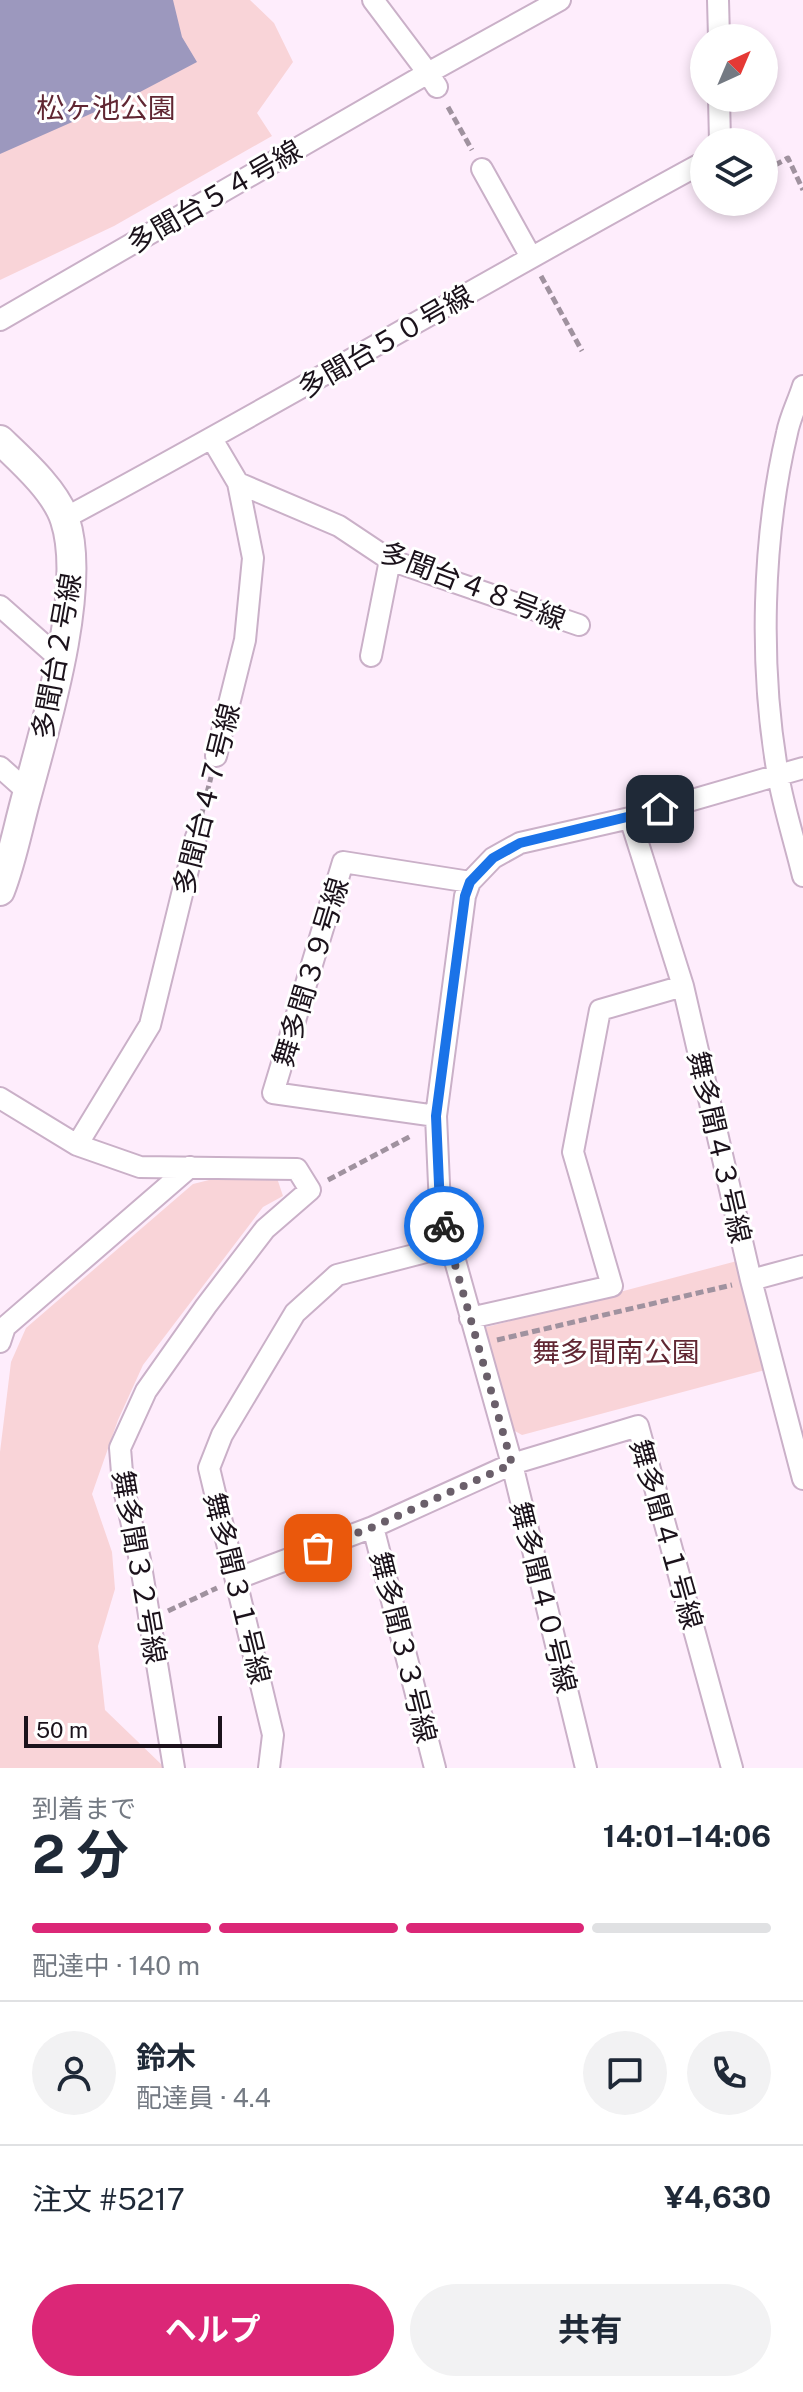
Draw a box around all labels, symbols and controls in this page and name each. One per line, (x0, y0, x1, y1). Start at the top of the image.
north arrow (690, 24, 778, 112)
map controls (690, 24, 778, 216)
park label: 松ヶ池公園 (36, 91, 176, 124)
button: layers (690, 128, 778, 216)
street label: 多聞台５４号線 (121, 133, 307, 259)
street label: 多聞台５０号線 (292, 278, 478, 404)
street label: 多聞台４８号線 (376, 534, 570, 636)
street label: 多聞台２号線 (25, 570, 87, 742)
street label: 多聞台４７号線 (166, 700, 246, 898)
pin (626, 775, 694, 843)
icon: home (638, 787, 682, 831)
street label: 舞多聞３９号線 (266, 873, 354, 1071)
street label: 舞多聞４３号線 (682, 1048, 758, 1246)
courier (404, 1186, 484, 1266)
icon: bike (422, 1204, 466, 1248)
park label: 舞多聞南公園 (532, 1335, 700, 1368)
street label: 舞多聞４１号線 (624, 1435, 710, 1633)
street label: 舞多聞３２号線 (107, 1468, 173, 1666)
street label: 舞多聞３１号線 (198, 1489, 278, 1687)
street label: 舞多聞４０号線 (504, 1498, 584, 1696)
pin (284, 1514, 352, 1582)
icon: bag (296, 1526, 340, 1570)
street label: 舞多聞３３号線 (364, 1548, 444, 1746)
scale bar (24, 1712, 222, 1748)
text: 50 m (36, 1717, 88, 1743)
text: 到着まで (32, 1793, 136, 1824)
text: 14:01–14:06 (603, 1818, 771, 1854)
text: 2 分 (32, 1824, 129, 1885)
text: 配達中 · 140 m (32, 1950, 200, 1981)
button: person (32, 2031, 116, 2115)
button: chat (583, 2031, 667, 2115)
button: phone (687, 2031, 771, 2115)
text: 鈴木 (136, 2039, 196, 2075)
text: 配達員 · 4.4 (136, 2082, 271, 2113)
text: ¥4,630 (664, 2179, 771, 2215)
text: 注文 #5217 (32, 2181, 185, 2217)
button: ヘルプ (32, 2284, 394, 2376)
button: 共有 (410, 2284, 771, 2376)

